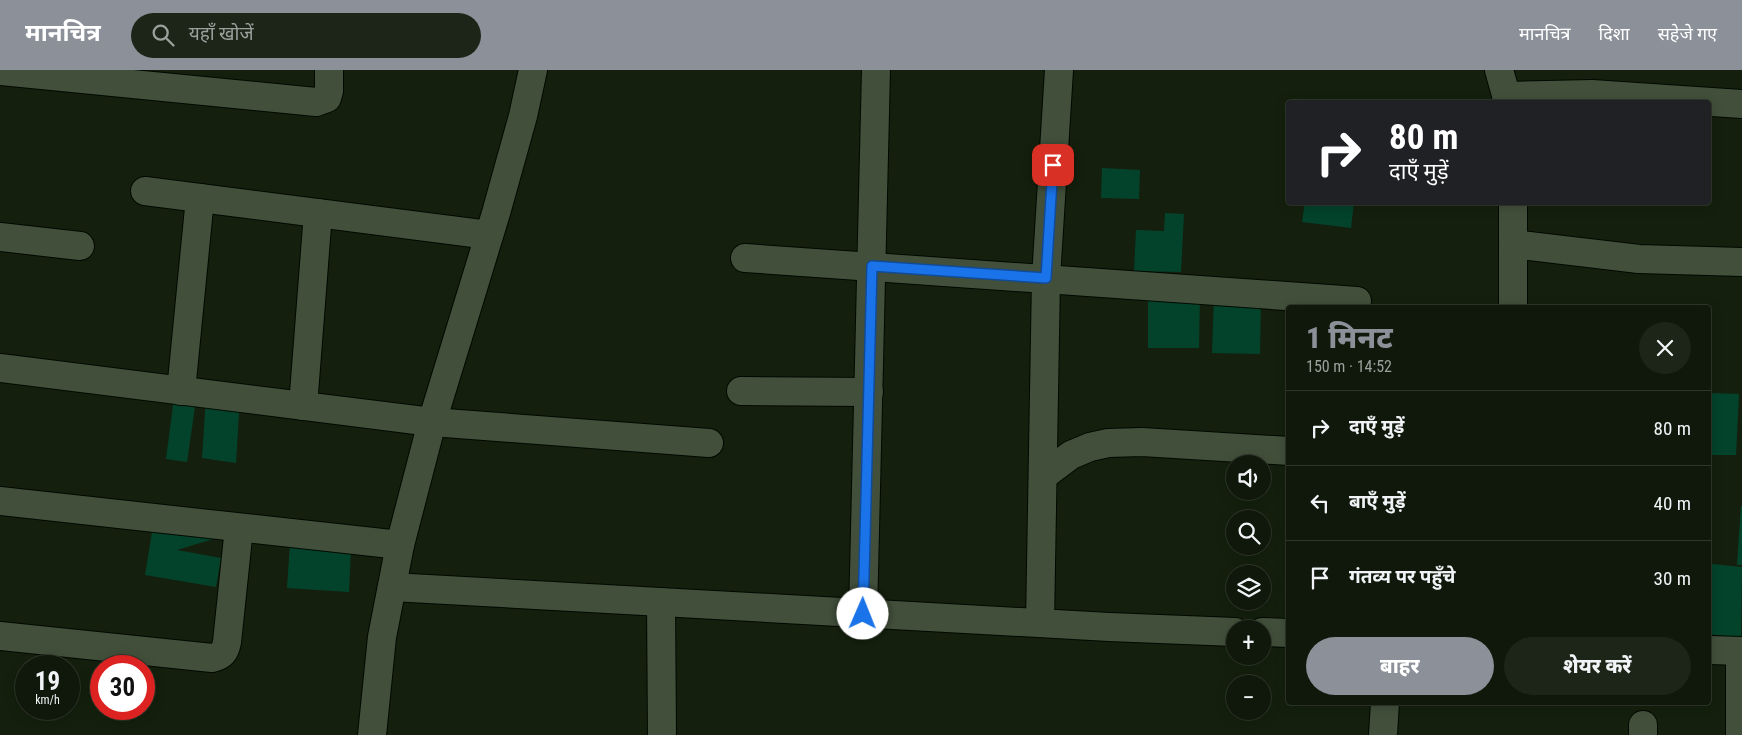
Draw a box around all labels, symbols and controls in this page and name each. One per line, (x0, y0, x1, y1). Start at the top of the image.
search box (131, 13, 481, 58)
text: मानचित्र (25, 19, 101, 47)
icon: search (149, 21, 177, 49)
text: यहाँ खोजें (189, 22, 254, 45)
text: मानचित्र (1519, 23, 1571, 44)
text: दिशा (1599, 23, 1630, 44)
text: सहेजे गए (1658, 23, 1717, 44)
text: 80 m (1389, 117, 1458, 158)
icon: right (1306, 120, 1371, 185)
pin (1032, 144, 1074, 186)
icon: arrive (1039, 151, 1067, 179)
text: दाएँ मुड़ें (1389, 159, 1449, 184)
text: 1 मिनट (1306, 320, 1393, 355)
button: close (1639, 322, 1691, 374)
text: 150 m · 14:52 (1306, 357, 1392, 376)
icon: right (1306, 414, 1334, 442)
text: दाएँ मुड़ें (1349, 415, 1404, 438)
text: 80 m (1654, 417, 1691, 440)
map controls (1226, 455, 1271, 720)
button: sound (1226, 455, 1271, 500)
icon: left (1306, 489, 1334, 517)
text: बाएँ मुड़ें (1349, 490, 1405, 513)
text: 40 m (1654, 492, 1691, 515)
button: search (1226, 510, 1271, 555)
icon: arrive (1306, 564, 1334, 592)
button: layers (1226, 565, 1271, 610)
text: गंतव्य पर पहुँचे (1349, 565, 1455, 588)
text: 30 m (1654, 567, 1691, 590)
position arrow (836, 587, 888, 639)
button: + (1226, 620, 1271, 665)
button: बाहर (1306, 637, 1494, 695)
button: शेयर करें (1504, 637, 1691, 695)
speed limit sign: 30 (90, 655, 155, 720)
text: 19 (35, 667, 60, 696)
button: − (1226, 675, 1271, 720)
text: km/h (35, 693, 60, 707)

